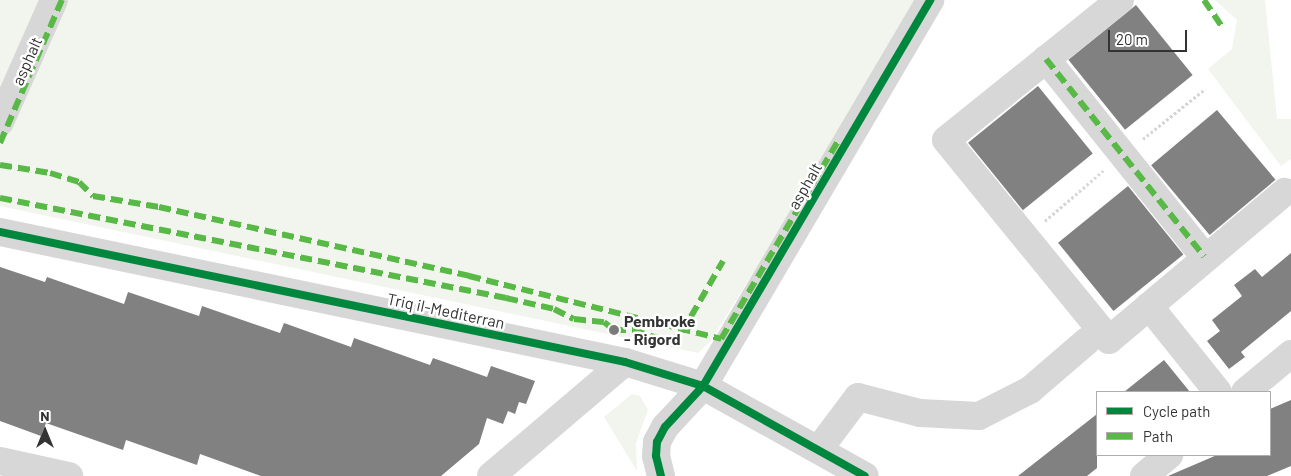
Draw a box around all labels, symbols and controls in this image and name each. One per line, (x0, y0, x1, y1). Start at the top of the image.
scale bar (1111, 20, 1190, 52)
text: 20 m (1116, 30, 1148, 48)
street label: asphalt (8, 34, 46, 88)
street label: asphalt (784, 159, 826, 213)
street label: Triq il-Mediterran (386, 289, 506, 333)
place label: Pembroke - Rigord (624, 311, 696, 349)
marker: Pembroke - Rigord (608, 324, 620, 336)
legend (1096, 391, 1271, 456)
text: Cycle path (1143, 402, 1210, 420)
north arrow (20, 406, 70, 456)
text: N (40, 407, 50, 424)
text: Path (1143, 427, 1173, 445)

